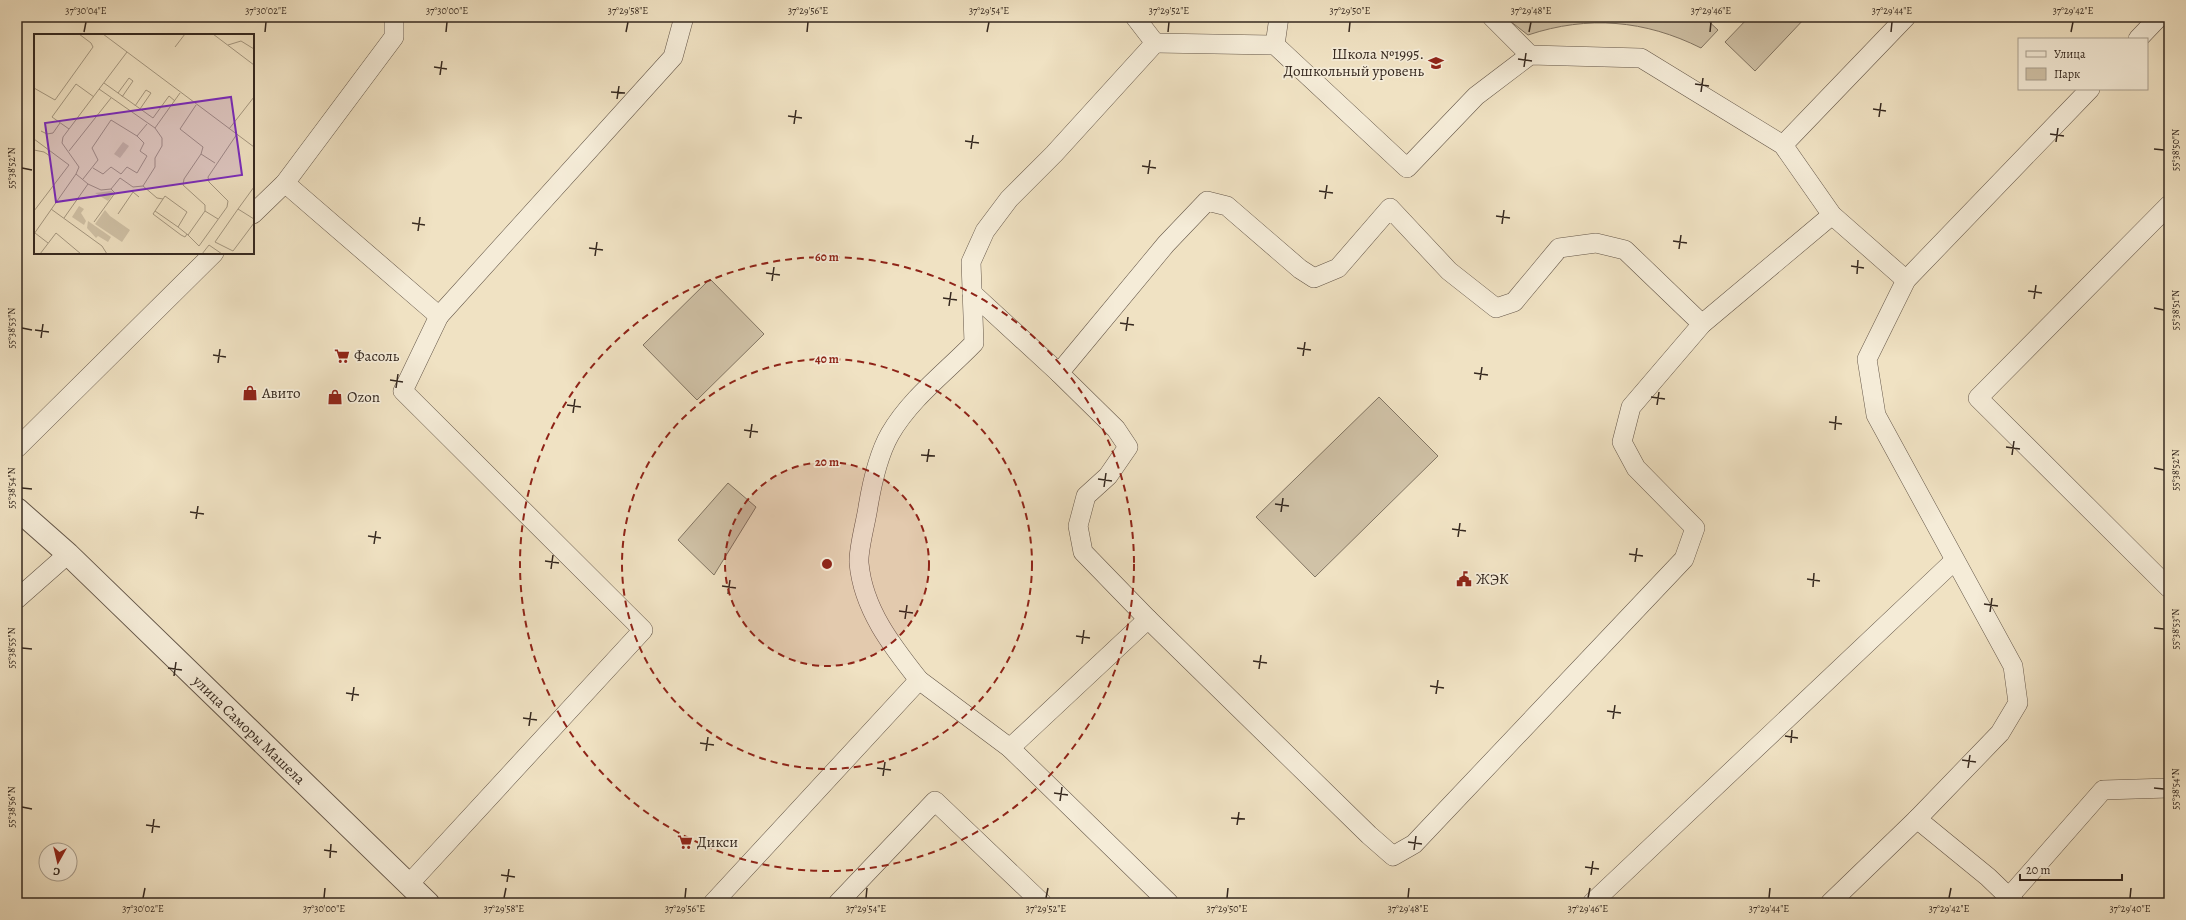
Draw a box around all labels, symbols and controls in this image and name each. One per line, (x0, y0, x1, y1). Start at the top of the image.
text: 37°30'04"E (65, 4, 107, 17)
text: 37°30'02"E (245, 4, 287, 17)
text: 37°30'00"E (426, 4, 468, 17)
text: 37°29'58"E (608, 4, 648, 17)
text: 37°29'56"E (788, 4, 828, 17)
text: 37°29'54"E (969, 4, 1009, 17)
text: 37°29'52"E (1149, 4, 1189, 17)
text: 37°29'50"E (1330, 4, 1371, 17)
text: 37°29'48"E (1511, 4, 1551, 17)
text: 37°29'46"E (1691, 4, 1731, 17)
text: 37°29'44"E (1872, 4, 1912, 17)
text: 37°29'42"E (2053, 4, 2093, 17)
inset map (34, 34, 254, 254)
legend (2018, 38, 2148, 90)
place label: Школа №1995. Дошкольный уровень (1283, 44, 1424, 81)
text: Улица (2054, 46, 2086, 62)
school or university icon: Школа №1995. Дошкольный уровень (1427, 54, 1445, 72)
text: Парк (2054, 66, 2080, 82)
text: 55°38'50"N (2169, 129, 2182, 171)
text: 55°38'52"N (5, 147, 18, 189)
text: 60 m (815, 249, 839, 265)
text: 55°38'51"N (2169, 290, 2182, 330)
text: 55°38'53"N (5, 307, 18, 349)
place label: Фасоль (354, 346, 400, 366)
supermarket icon: Фасоль (333, 347, 351, 365)
text: 40 m (815, 351, 839, 367)
place label: Авито (261, 383, 301, 403)
shop icon: Авито (241, 384, 259, 402)
place label: Ozon (347, 387, 380, 407)
shop icon: Ozon (326, 388, 344, 406)
text: 55°38'52"N (2169, 449, 2182, 491)
text: 20 m (815, 454, 839, 470)
text: 55°38'54"N (5, 467, 18, 509)
centre of rings (820, 557, 834, 571)
place label: ЖЭК (1476, 569, 1509, 589)
public building icon: ЖЭК (1455, 570, 1473, 588)
text: 55°38'53"N (2169, 608, 2182, 650)
text: 55°38'55"N (5, 627, 18, 669)
street label: улица Саморы Машела (188, 670, 310, 789)
text: 55°38'54"N (2169, 768, 2182, 810)
text: 55°38'56"N (5, 786, 18, 828)
place label: Дикси (697, 832, 738, 852)
supermarket icon: Дикси (676, 833, 694, 851)
north arrow (38, 842, 78, 882)
scale bar (2020, 856, 2122, 882)
text: 20 m (2026, 862, 2050, 878)
text: С (52, 863, 61, 879)
text: 37°30'02"E (122, 902, 164, 915)
text: 37°30'00"E (303, 902, 345, 915)
text: 37°29'58"E (484, 902, 524, 915)
text: 37°29'56"E (665, 902, 705, 915)
text: 37°29'54"E (846, 902, 886, 915)
text: 37°29'52"E (1026, 902, 1066, 915)
text: 37°29'50"E (1207, 902, 1248, 915)
text: 37°29'48"E (1388, 902, 1428, 915)
text: 37°29'46"E (1568, 902, 1608, 915)
text: 37°29'44"E (1749, 902, 1789, 915)
text: 37°29'42"E (1929, 902, 1969, 915)
text: 37°29'40"E (2109, 902, 2151, 915)

